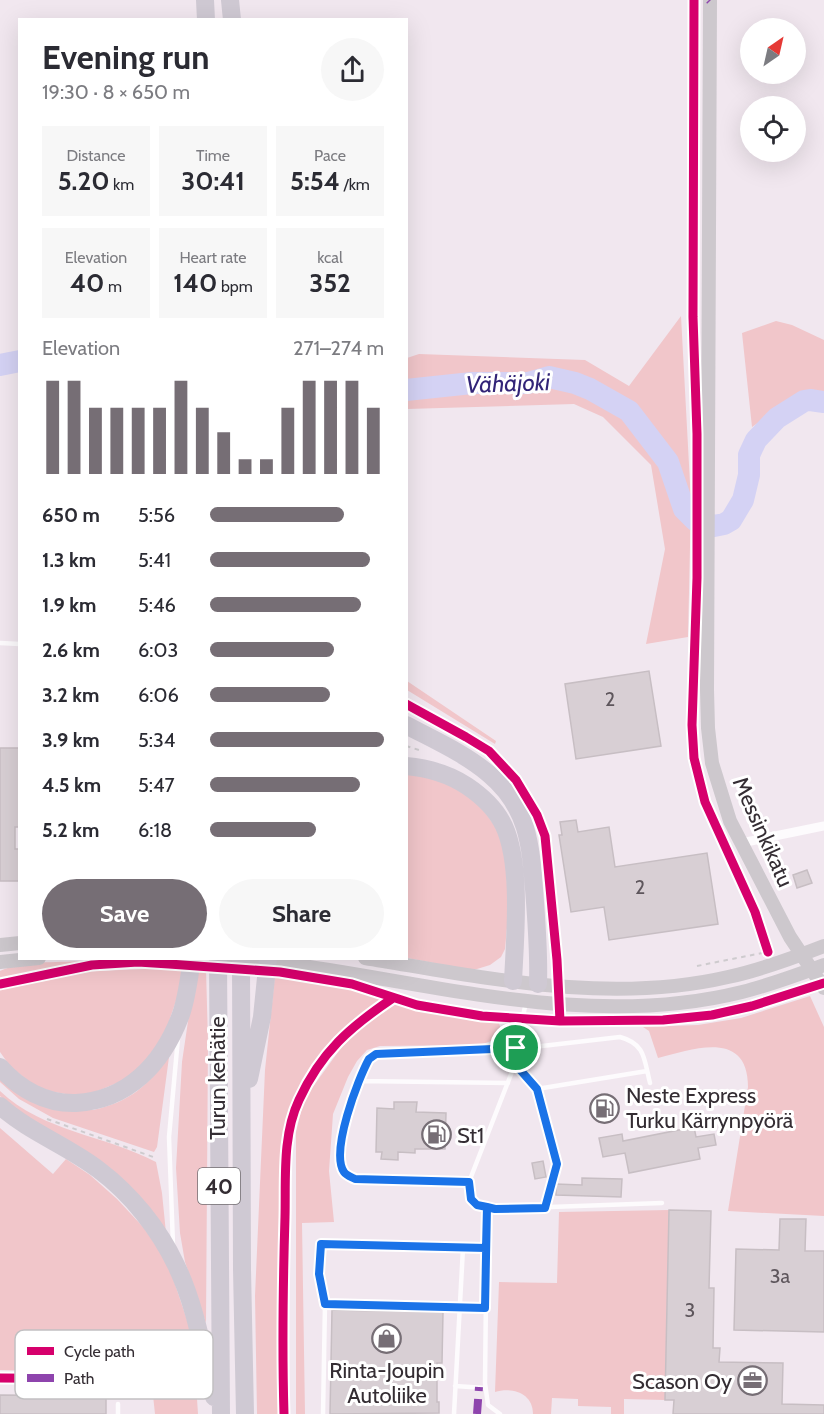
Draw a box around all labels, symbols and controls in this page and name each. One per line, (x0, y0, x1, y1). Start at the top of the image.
north arrow (740, 18, 806, 84)
map controls (740, 18, 806, 162)
text: Evening run (42, 37, 209, 77)
button: share (321, 38, 384, 101)
text: 19:30 · 8 × 650 m (42, 80, 190, 104)
button: locate (740, 96, 806, 162)
text: Distance (67, 146, 125, 165)
text: Time (196, 146, 230, 165)
text: Pace (314, 146, 346, 165)
text: 5.20 (58, 165, 110, 197)
text: 30:41 (181, 165, 245, 197)
text: 5:54 (290, 165, 340, 197)
text: km (110, 175, 134, 194)
text: /km (340, 175, 370, 194)
text: Elevation (65, 248, 127, 267)
text: Heart rate (180, 248, 246, 267)
text: kcal (317, 248, 343, 267)
text: 40 (70, 267, 104, 299)
text: 140 (173, 267, 217, 299)
text: 352 (309, 267, 351, 299)
text: m (104, 277, 122, 296)
text: bpm (217, 277, 253, 296)
text: Elevation (42, 336, 120, 360)
text: 271–274 m (293, 336, 384, 360)
water label: Vähäjoki (465, 367, 551, 399)
text: 650 m (42, 503, 100, 527)
text: 5:56 (138, 503, 175, 527)
text: 1.3 km (42, 548, 96, 572)
text: 5:41 (138, 548, 171, 572)
text: 1.9 km (42, 593, 96, 617)
text: 5:46 (138, 593, 176, 617)
text: 2.6 km (42, 638, 100, 662)
text: 6:03 (138, 638, 178, 662)
text: 3.2 km (42, 683, 99, 707)
text: 6:06 (138, 683, 179, 707)
house number: 2 (605, 687, 615, 711)
text: 3.9 km (42, 728, 100, 752)
text: 5:34 (138, 728, 175, 752)
text: 4.5 km (42, 773, 101, 797)
text: 5:47 (138, 773, 175, 797)
street label: Messinkikatu (727, 773, 799, 891)
text: 5.2 km (42, 818, 99, 842)
text: 6:18 (138, 818, 172, 842)
house number: 2 (635, 875, 645, 899)
button: Save (42, 879, 207, 948)
button: Share (219, 879, 384, 948)
street label: Turun kehätie (204, 1016, 231, 1140)
pin (490, 1022, 541, 1073)
icon: arrive (499, 1031, 532, 1064)
place label: Neste Express Turku Kärrynpyörä (626, 1082, 794, 1134)
fuel station icon: Neste Express Turku Kärrynpyörä (589, 1092, 621, 1124)
fuel station icon: St1 (420, 1119, 452, 1151)
place label: St1 (457, 1122, 484, 1149)
road number: 40 (198, 1168, 240, 1204)
house number: 3a (770, 1264, 791, 1288)
house number: 3 (685, 1298, 695, 1322)
shop icon: Rinta-Joupin Autoliike (371, 1322, 403, 1354)
legend (15, 1330, 213, 1399)
text: Cycle path (64, 1342, 135, 1361)
place label: Rinta-Joupin Autoliike (329, 1357, 445, 1409)
office icon: Scason Oy (737, 1365, 769, 1397)
place label: Scason Oy (632, 1368, 732, 1395)
text: Path (64, 1369, 95, 1388)

